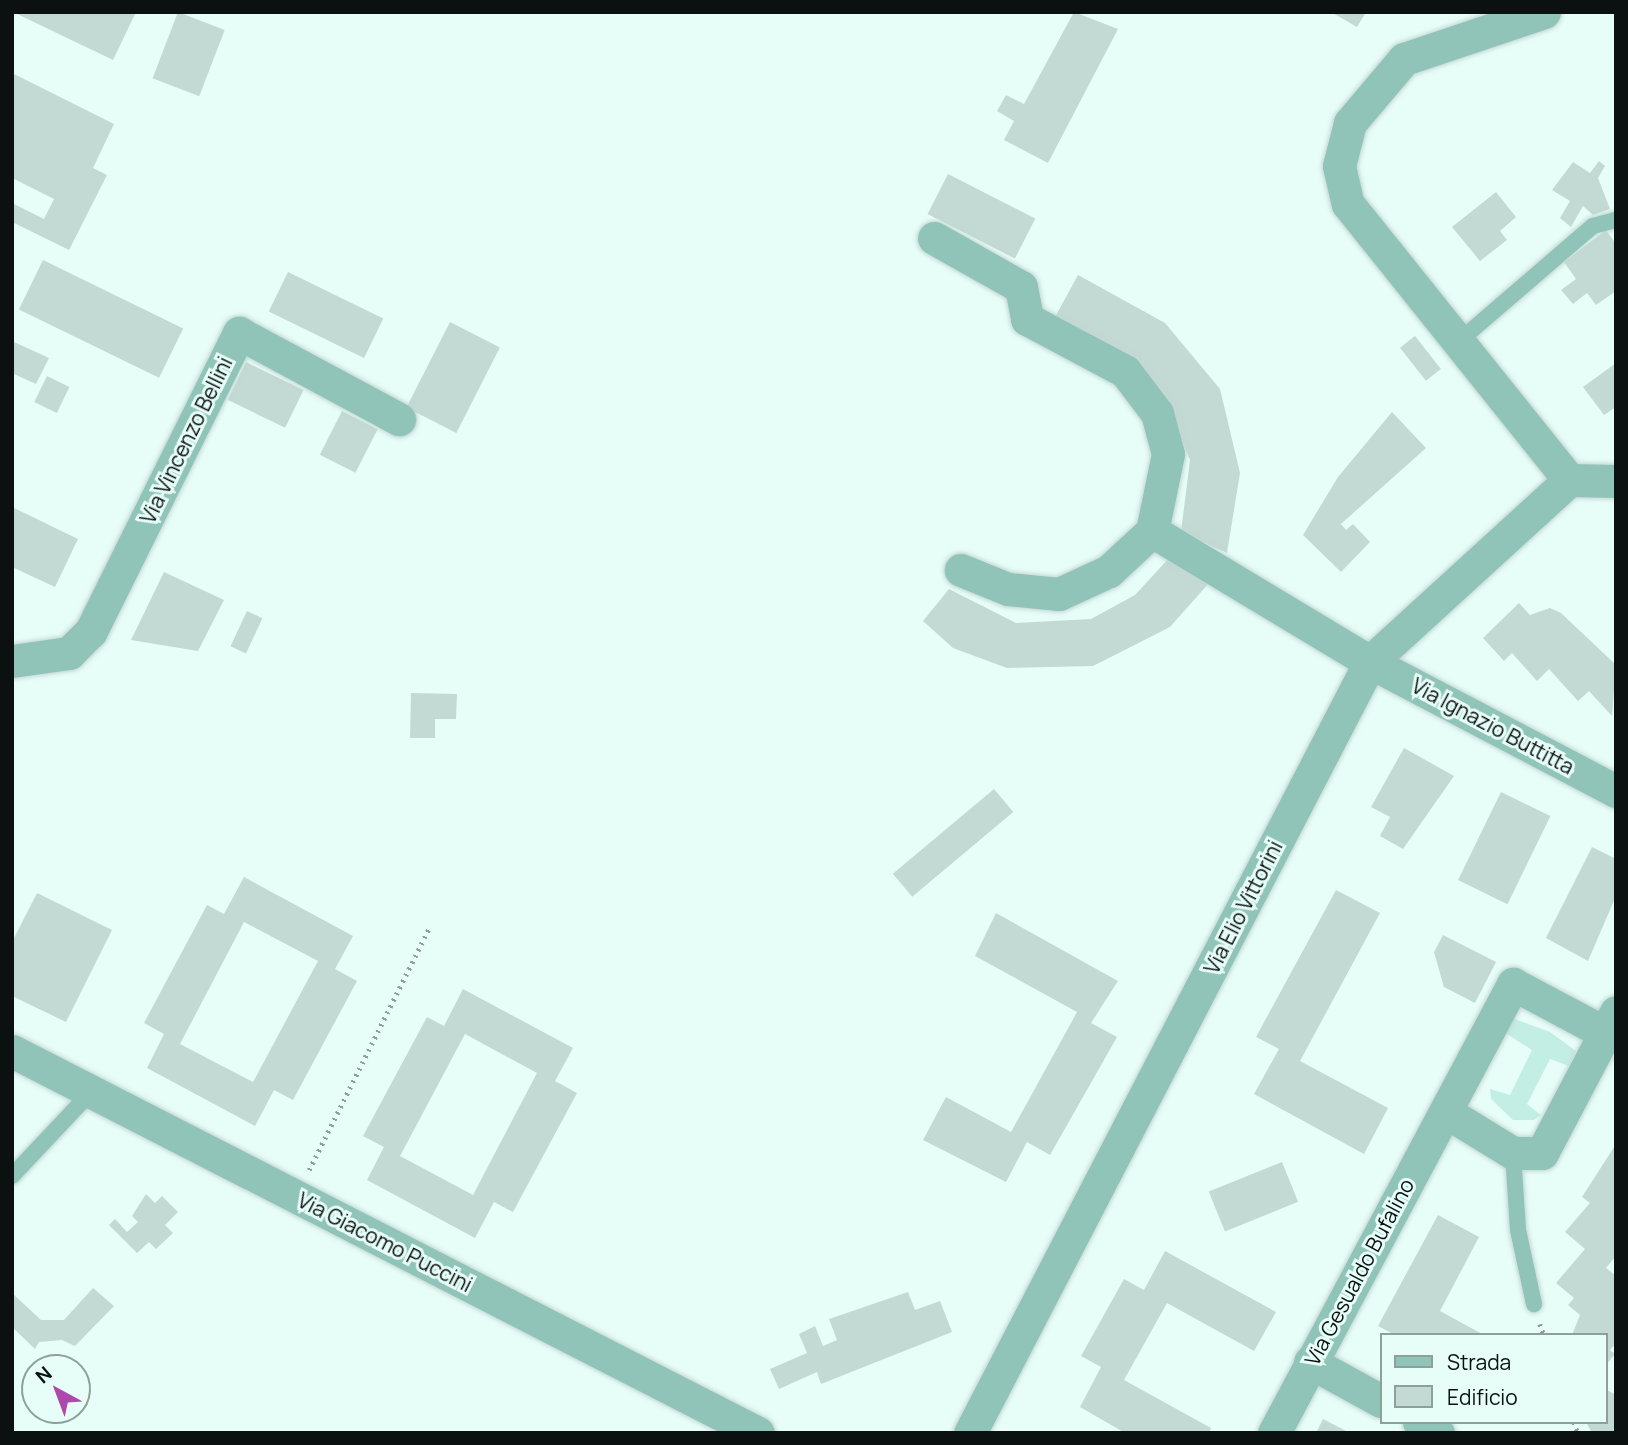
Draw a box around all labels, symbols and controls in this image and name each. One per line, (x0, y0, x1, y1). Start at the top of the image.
street label: Via Vincenzo Bellini (135, 352, 237, 528)
street label: Via Ignazio Buttitta (1408, 673, 1578, 779)
street label: Via Elio Vittorini (1199, 836, 1287, 978)
street label: Via Gesualdo Bufalino (1299, 1174, 1419, 1370)
street label: Via Giacomo Puccini (294, 1187, 476, 1297)
legend (1380, 1333, 1607, 1424)
text: Strada (1447, 1348, 1511, 1376)
north arrow (21, 1354, 91, 1424)
text: N (30, 1360, 57, 1389)
text: Edificio (1447, 1383, 1518, 1411)

